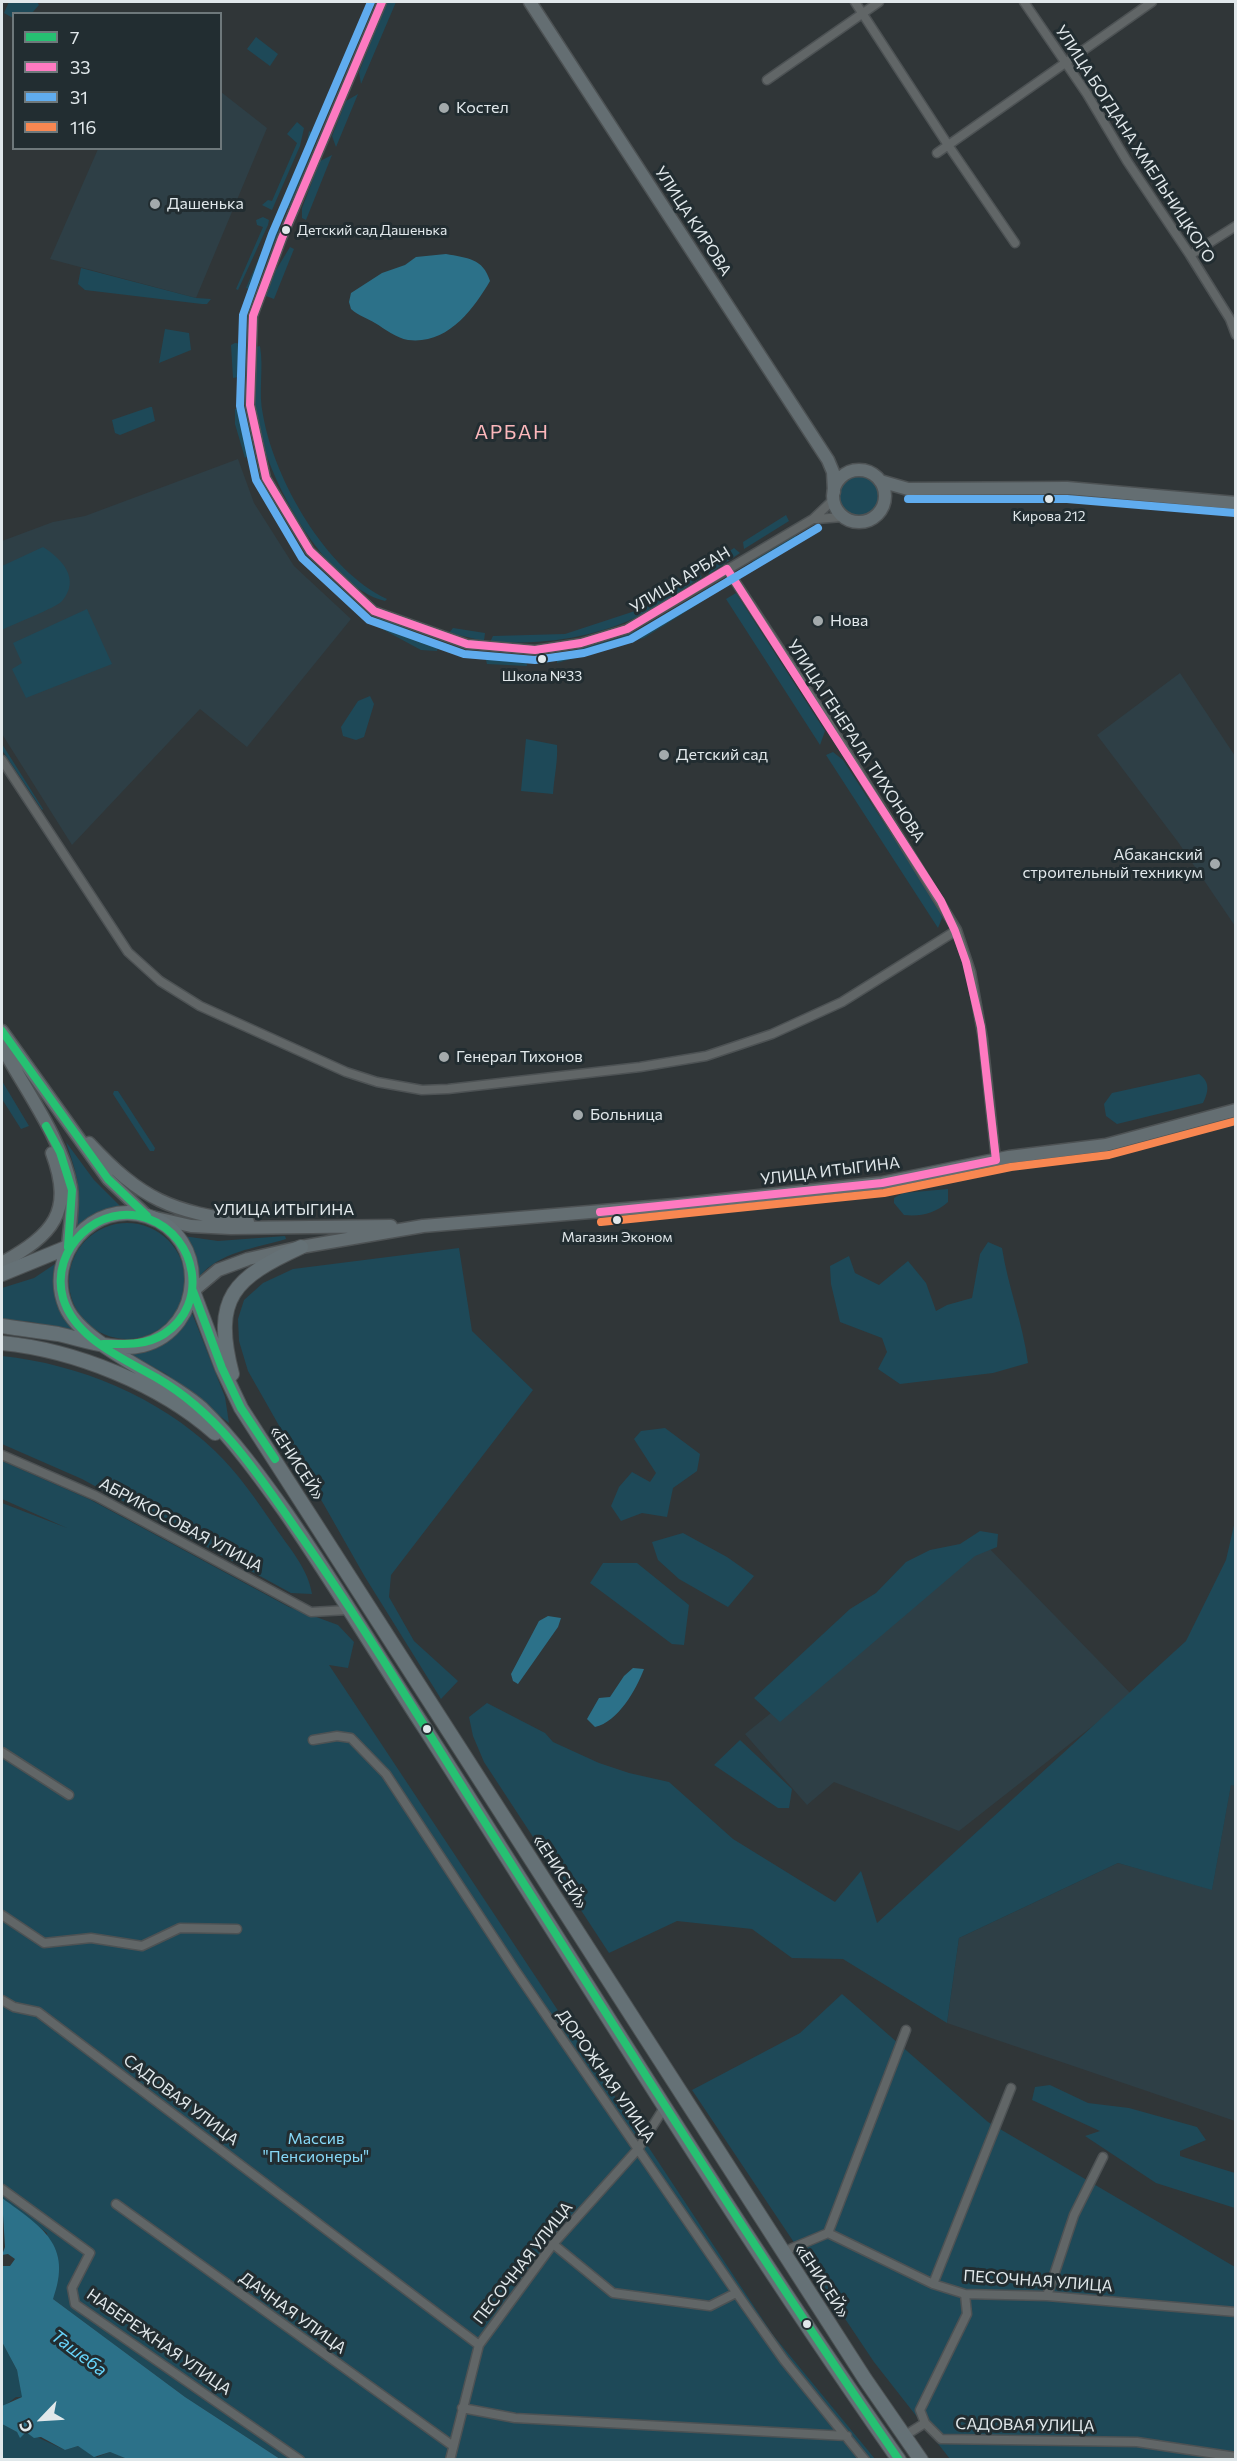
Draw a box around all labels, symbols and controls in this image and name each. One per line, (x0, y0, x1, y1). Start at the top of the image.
legend (12, 12, 222, 150)
street label: УЛИЦА БОГДАНА ХМЕЛЬНИЦКОГО (1051, 22, 1219, 266)
text: 7 (70, 26, 80, 48)
text: 33 (70, 56, 91, 78)
text: 31 (70, 86, 88, 108)
place label: Костел (456, 98, 509, 118)
marker: Костел (437, 101, 451, 115)
text: 116 (70, 116, 96, 138)
street label: УЛИЦА КИРОВА (650, 163, 736, 279)
place label: Дашенька (167, 194, 244, 214)
marker: Дашенька (148, 197, 162, 211)
place label: Детский сад Дашенька (297, 222, 447, 238)
marker: Детский сад Дашенька (280, 224, 292, 236)
district label: АРБАН (474, 420, 550, 444)
marker: Кирова 212 (1043, 493, 1055, 505)
place label: Кирова 212 (1013, 508, 1085, 524)
street label: УЛИЦА АРБАН (626, 542, 734, 618)
place label: Нова (830, 611, 868, 631)
marker: Нова (811, 614, 825, 628)
street label: УЛИЦА ГЕНЕРАЛА ТИХОНОВА (783, 636, 929, 846)
marker: Школа №33 (536, 653, 548, 665)
place label: Школа №33 (502, 668, 582, 684)
place label: Детский сад (676, 745, 768, 765)
marker: Детский сад (657, 748, 671, 762)
place label: Абаканский строительный техникум (1022, 845, 1203, 883)
marker: Абаканский строительный техникум (1208, 857, 1222, 871)
place label: Генерал Тихонов (456, 1047, 583, 1067)
marker: Генерал Тихонов (437, 1050, 451, 1064)
place label: Больница (590, 1105, 663, 1125)
marker: Больница (571, 1108, 585, 1122)
street label: УЛИЦА ИТЫГИНА (759, 1153, 901, 1189)
street label: УЛИЦА ИТЫГИНА (214, 1200, 354, 1220)
marker: Магазин Эконом (611, 1214, 623, 1226)
place label: Магазин Эконом (562, 1229, 672, 1245)
street label: «ЕНИСЕЙ» (266, 1422, 328, 1504)
street label: АБРИКОСОВАЯ УЛИЦА (96, 1474, 266, 1576)
unlabelled marker (421, 1723, 433, 1735)
street label: «ЕНИСЕЙ» (529, 1831, 591, 1913)
street label: ДОРОЖНАЯ УЛИЦА (553, 2006, 659, 2146)
street label: САДОВАЯ УЛИЦА (120, 2050, 242, 2150)
park label: Массив "Пенсионеры" (263, 2129, 369, 2167)
street label: ПЕСОЧНАЯ УЛИЦА (469, 2198, 577, 2328)
street label: «ЕНИСЕЙ» (791, 2240, 853, 2322)
street label: ПЕСОЧНАЯ УЛИЦА (963, 2266, 1113, 2296)
street label: ДАЧНАЯ УЛИЦА (236, 2268, 350, 2358)
street label: НАБЕРЕЖНАЯ УЛИЦА (83, 2285, 235, 2399)
unlabelled marker (801, 2318, 813, 2330)
water label: Ташеба (47, 2325, 111, 2381)
north arrow (12, 2389, 72, 2449)
street label: САДОВАЯ УЛИЦА (955, 2414, 1095, 2436)
text: С (14, 2418, 36, 2436)

